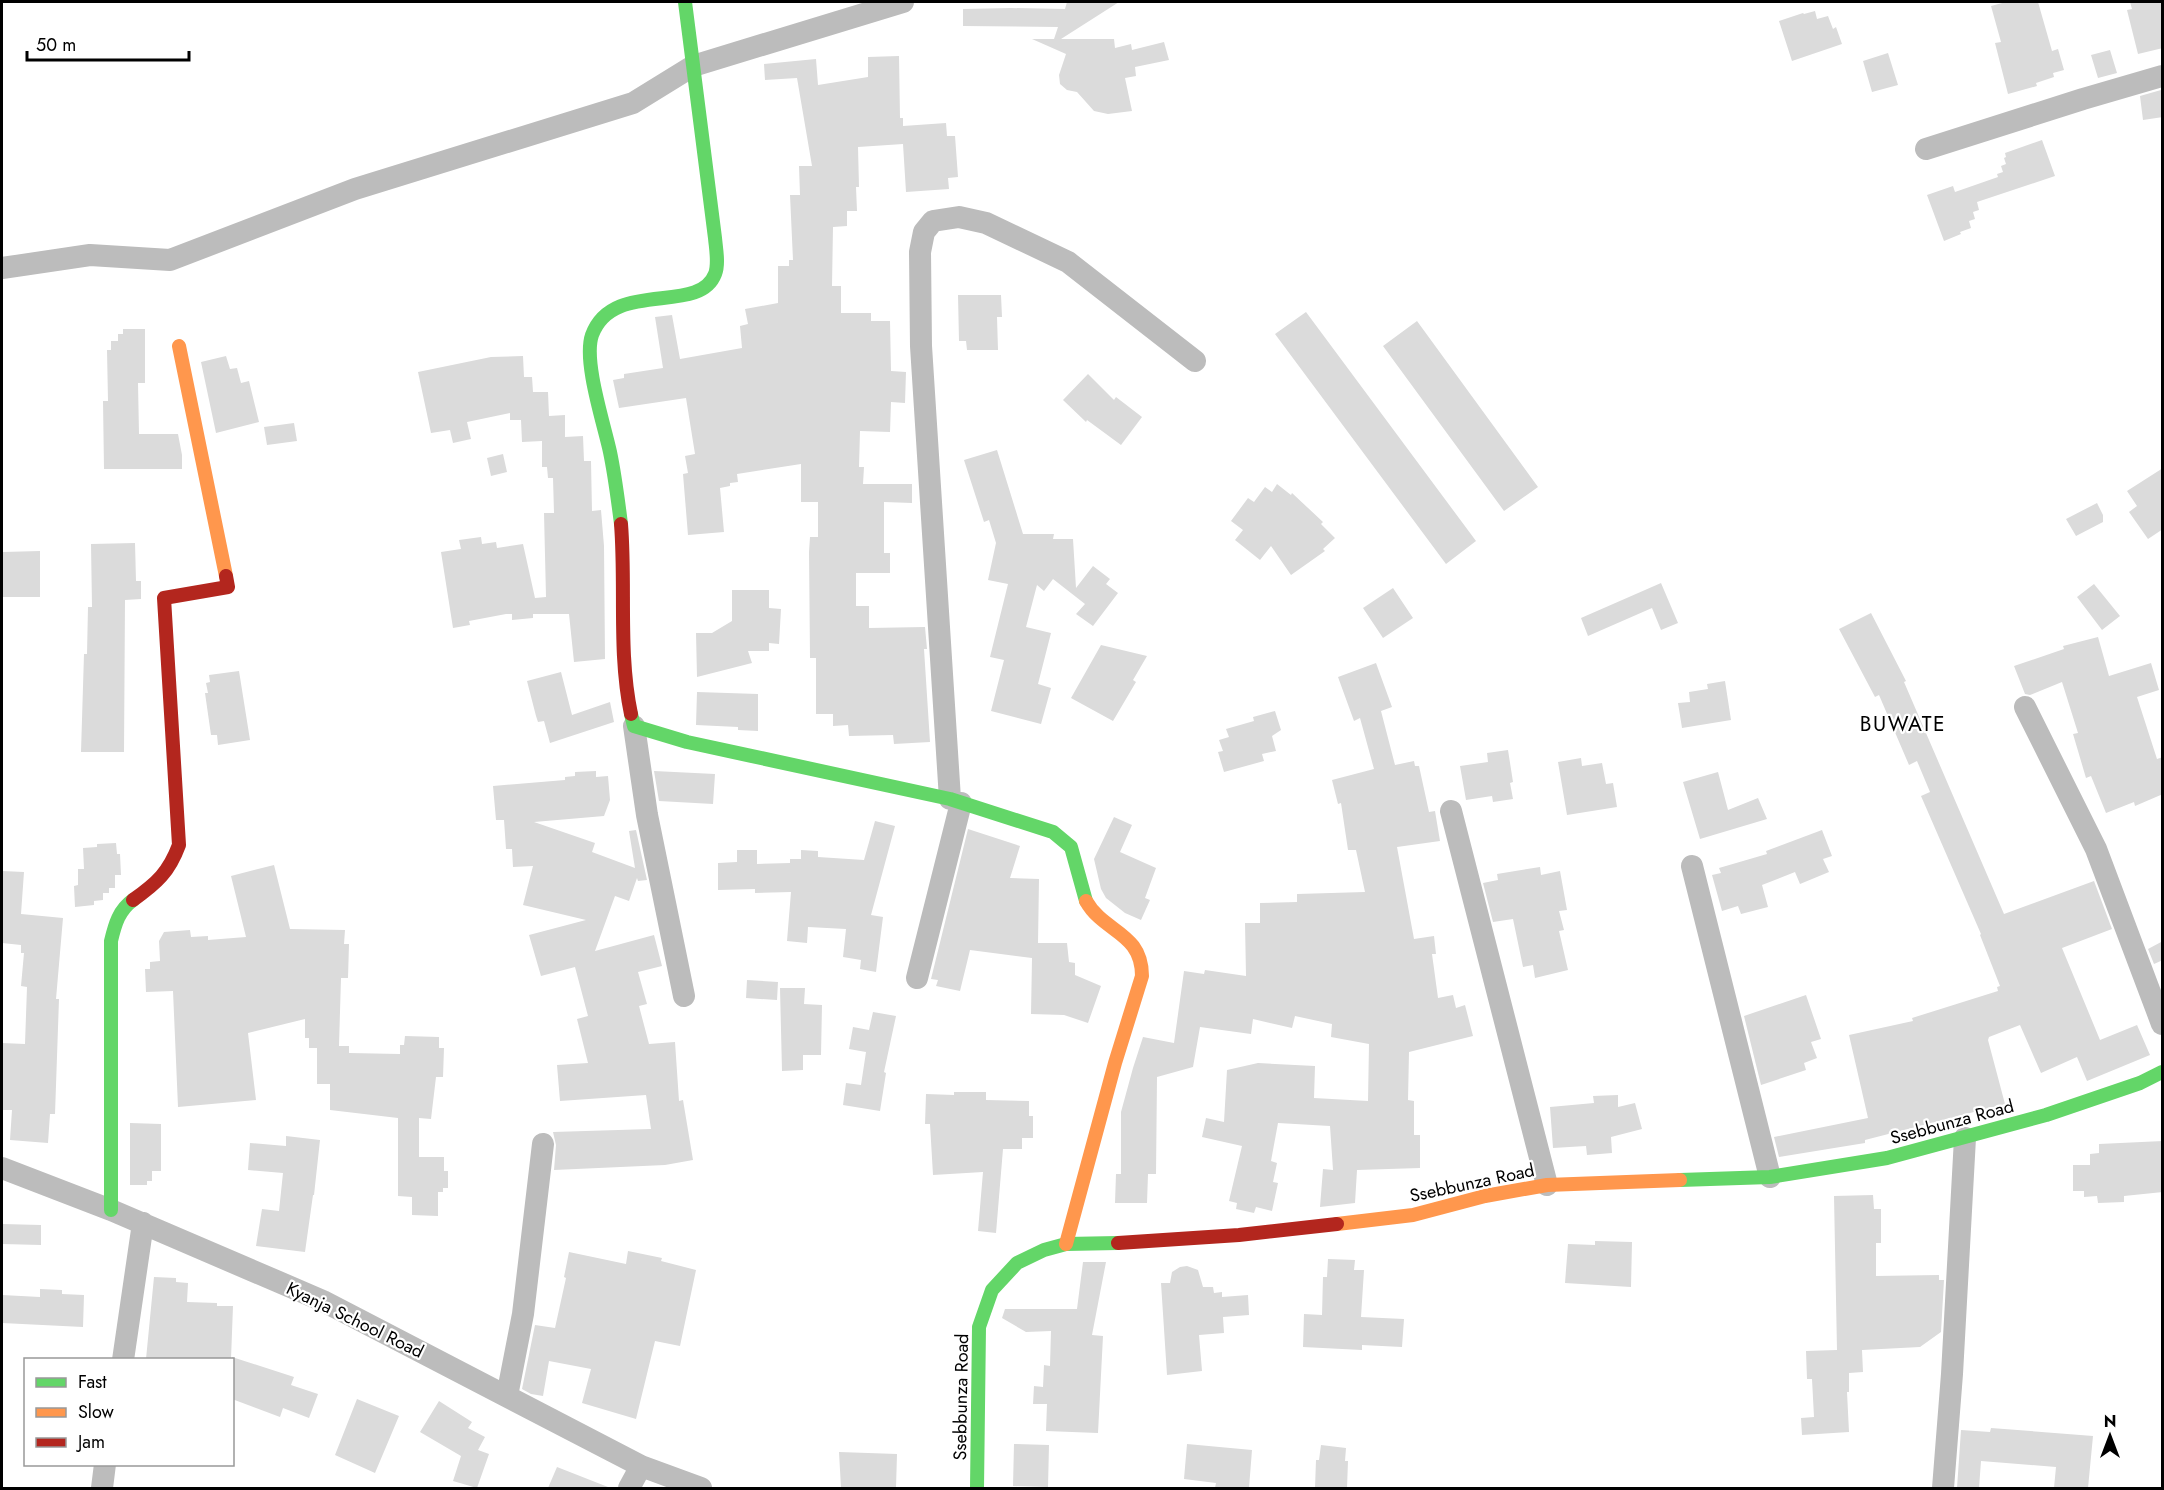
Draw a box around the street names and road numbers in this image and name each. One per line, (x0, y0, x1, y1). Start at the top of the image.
street label: Ssebbunza Road (1887, 1093, 2017, 1151)
street label: Ssebbunza Road (1407, 1157, 1537, 1209)
street label: Kyanja School Road (282, 1275, 428, 1365)
street label: Ssebbunza Road (947, 1333, 975, 1461)

